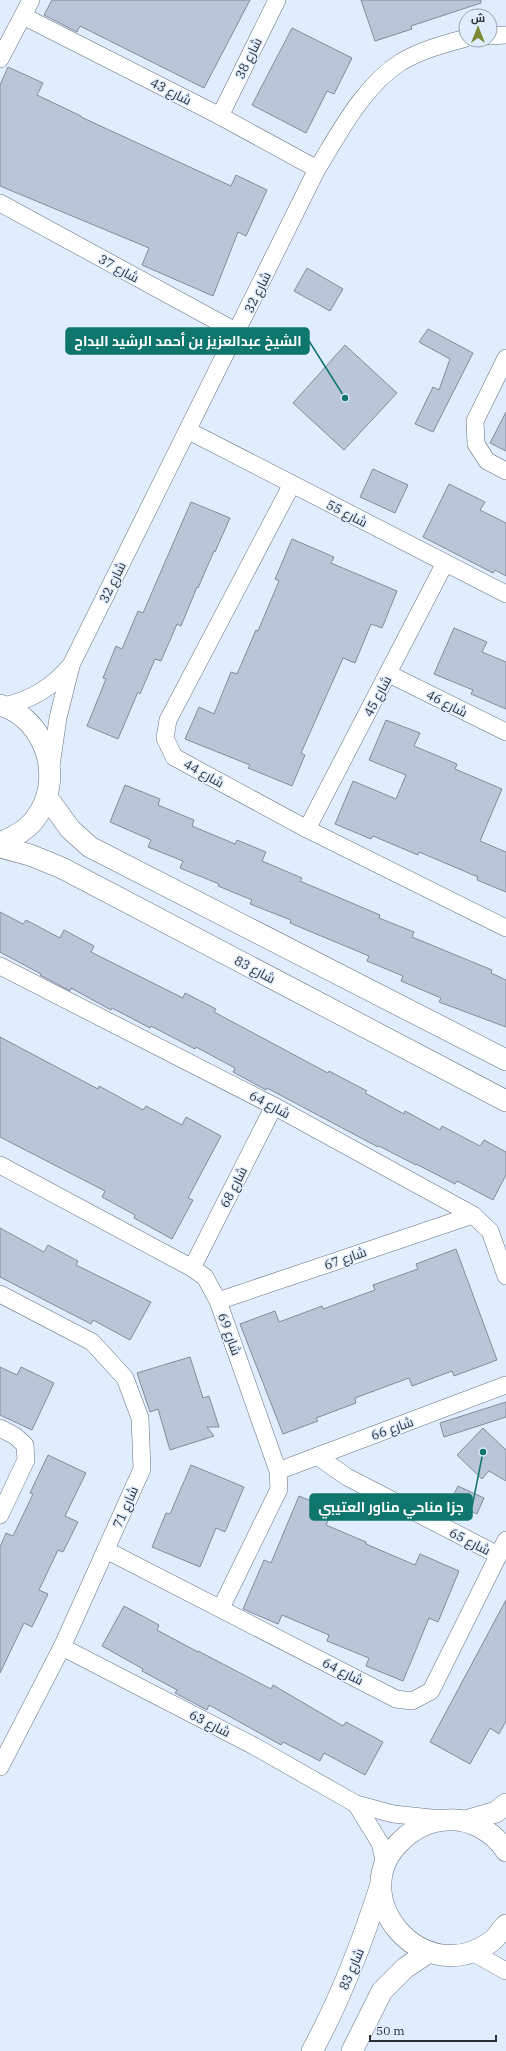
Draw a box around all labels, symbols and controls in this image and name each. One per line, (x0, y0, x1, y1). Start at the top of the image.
north arrow (458, 8, 498, 48)
text: ش (471, 11, 485, 25)
street label: شارع 38 (231, 35, 266, 82)
street label: شارع 43 (147, 74, 194, 109)
street label: شارع 37 (95, 250, 142, 286)
street label: شارع 32 (240, 269, 275, 316)
callout: الشيخ عبدالعزيز بن أحمد الرشيد البداح (66, 328, 309, 354)
text: الشيخ عبدالعزيز بن أحمد الرشيد البداح (74, 332, 302, 351)
street label: شارع 55 (323, 496, 370, 531)
street label: شارع 32 (95, 559, 130, 606)
street label: شارع 45 (360, 673, 395, 720)
street label: شارع 46 (423, 686, 470, 721)
street label: شارع 44 (180, 755, 227, 791)
street label: شارع 83 (231, 952, 278, 987)
street label: شارع 64 (246, 1087, 293, 1122)
street label: شارع 68 (216, 1164, 251, 1211)
street label: شارع 67 (322, 1243, 369, 1274)
street label: شارع 69 (214, 1311, 245, 1358)
street label: شارع 66 (369, 1413, 416, 1444)
street label: شارع 71 (109, 1484, 142, 1531)
callout: جزا مناحي مناور العتيبي (310, 1494, 472, 1520)
text: جزا مناحي مناور العتيبي (318, 1498, 464, 1519)
street label: شارع 65 (446, 1524, 493, 1559)
street label: شارع 64 (319, 1654, 366, 1689)
street label: شارع 63 (186, 1706, 233, 1741)
street label: شارع 83 (335, 1946, 368, 1993)
scale bar (370, 2017, 496, 2043)
text: 50 m (376, 2023, 405, 2038)

